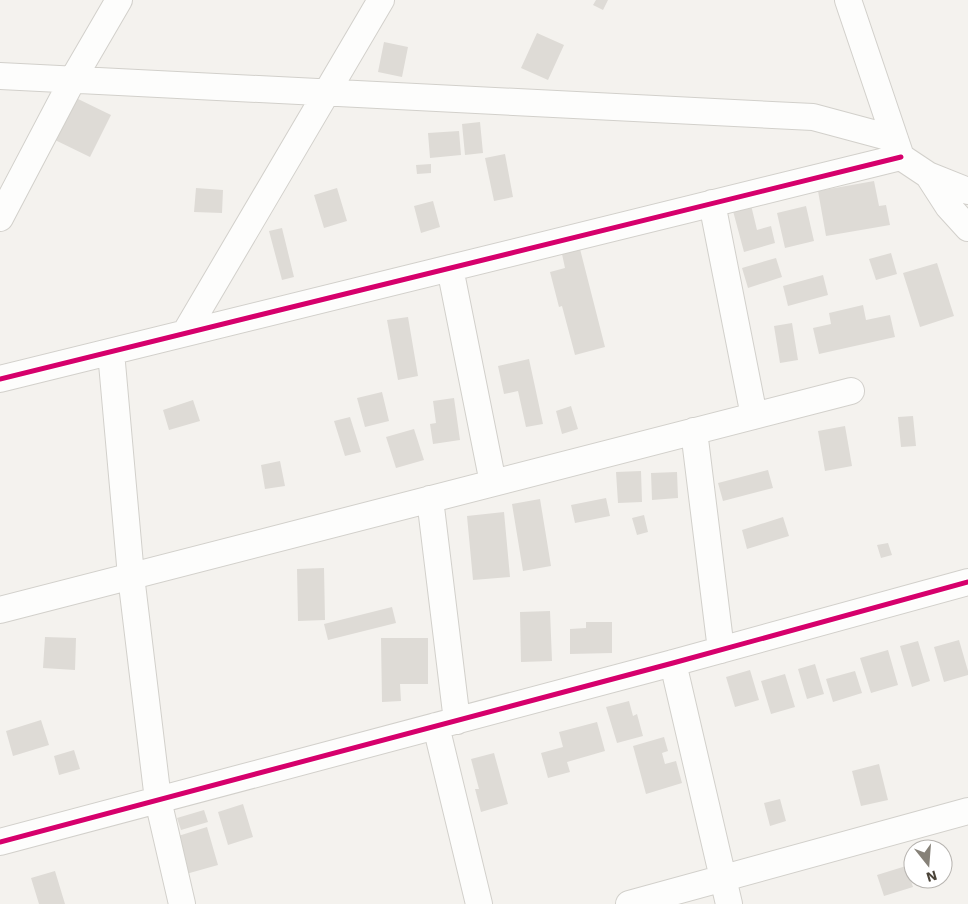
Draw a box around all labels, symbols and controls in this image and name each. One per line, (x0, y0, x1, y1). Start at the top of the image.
north arrow (903, 839, 953, 889)
text: N (925, 867, 939, 886)

